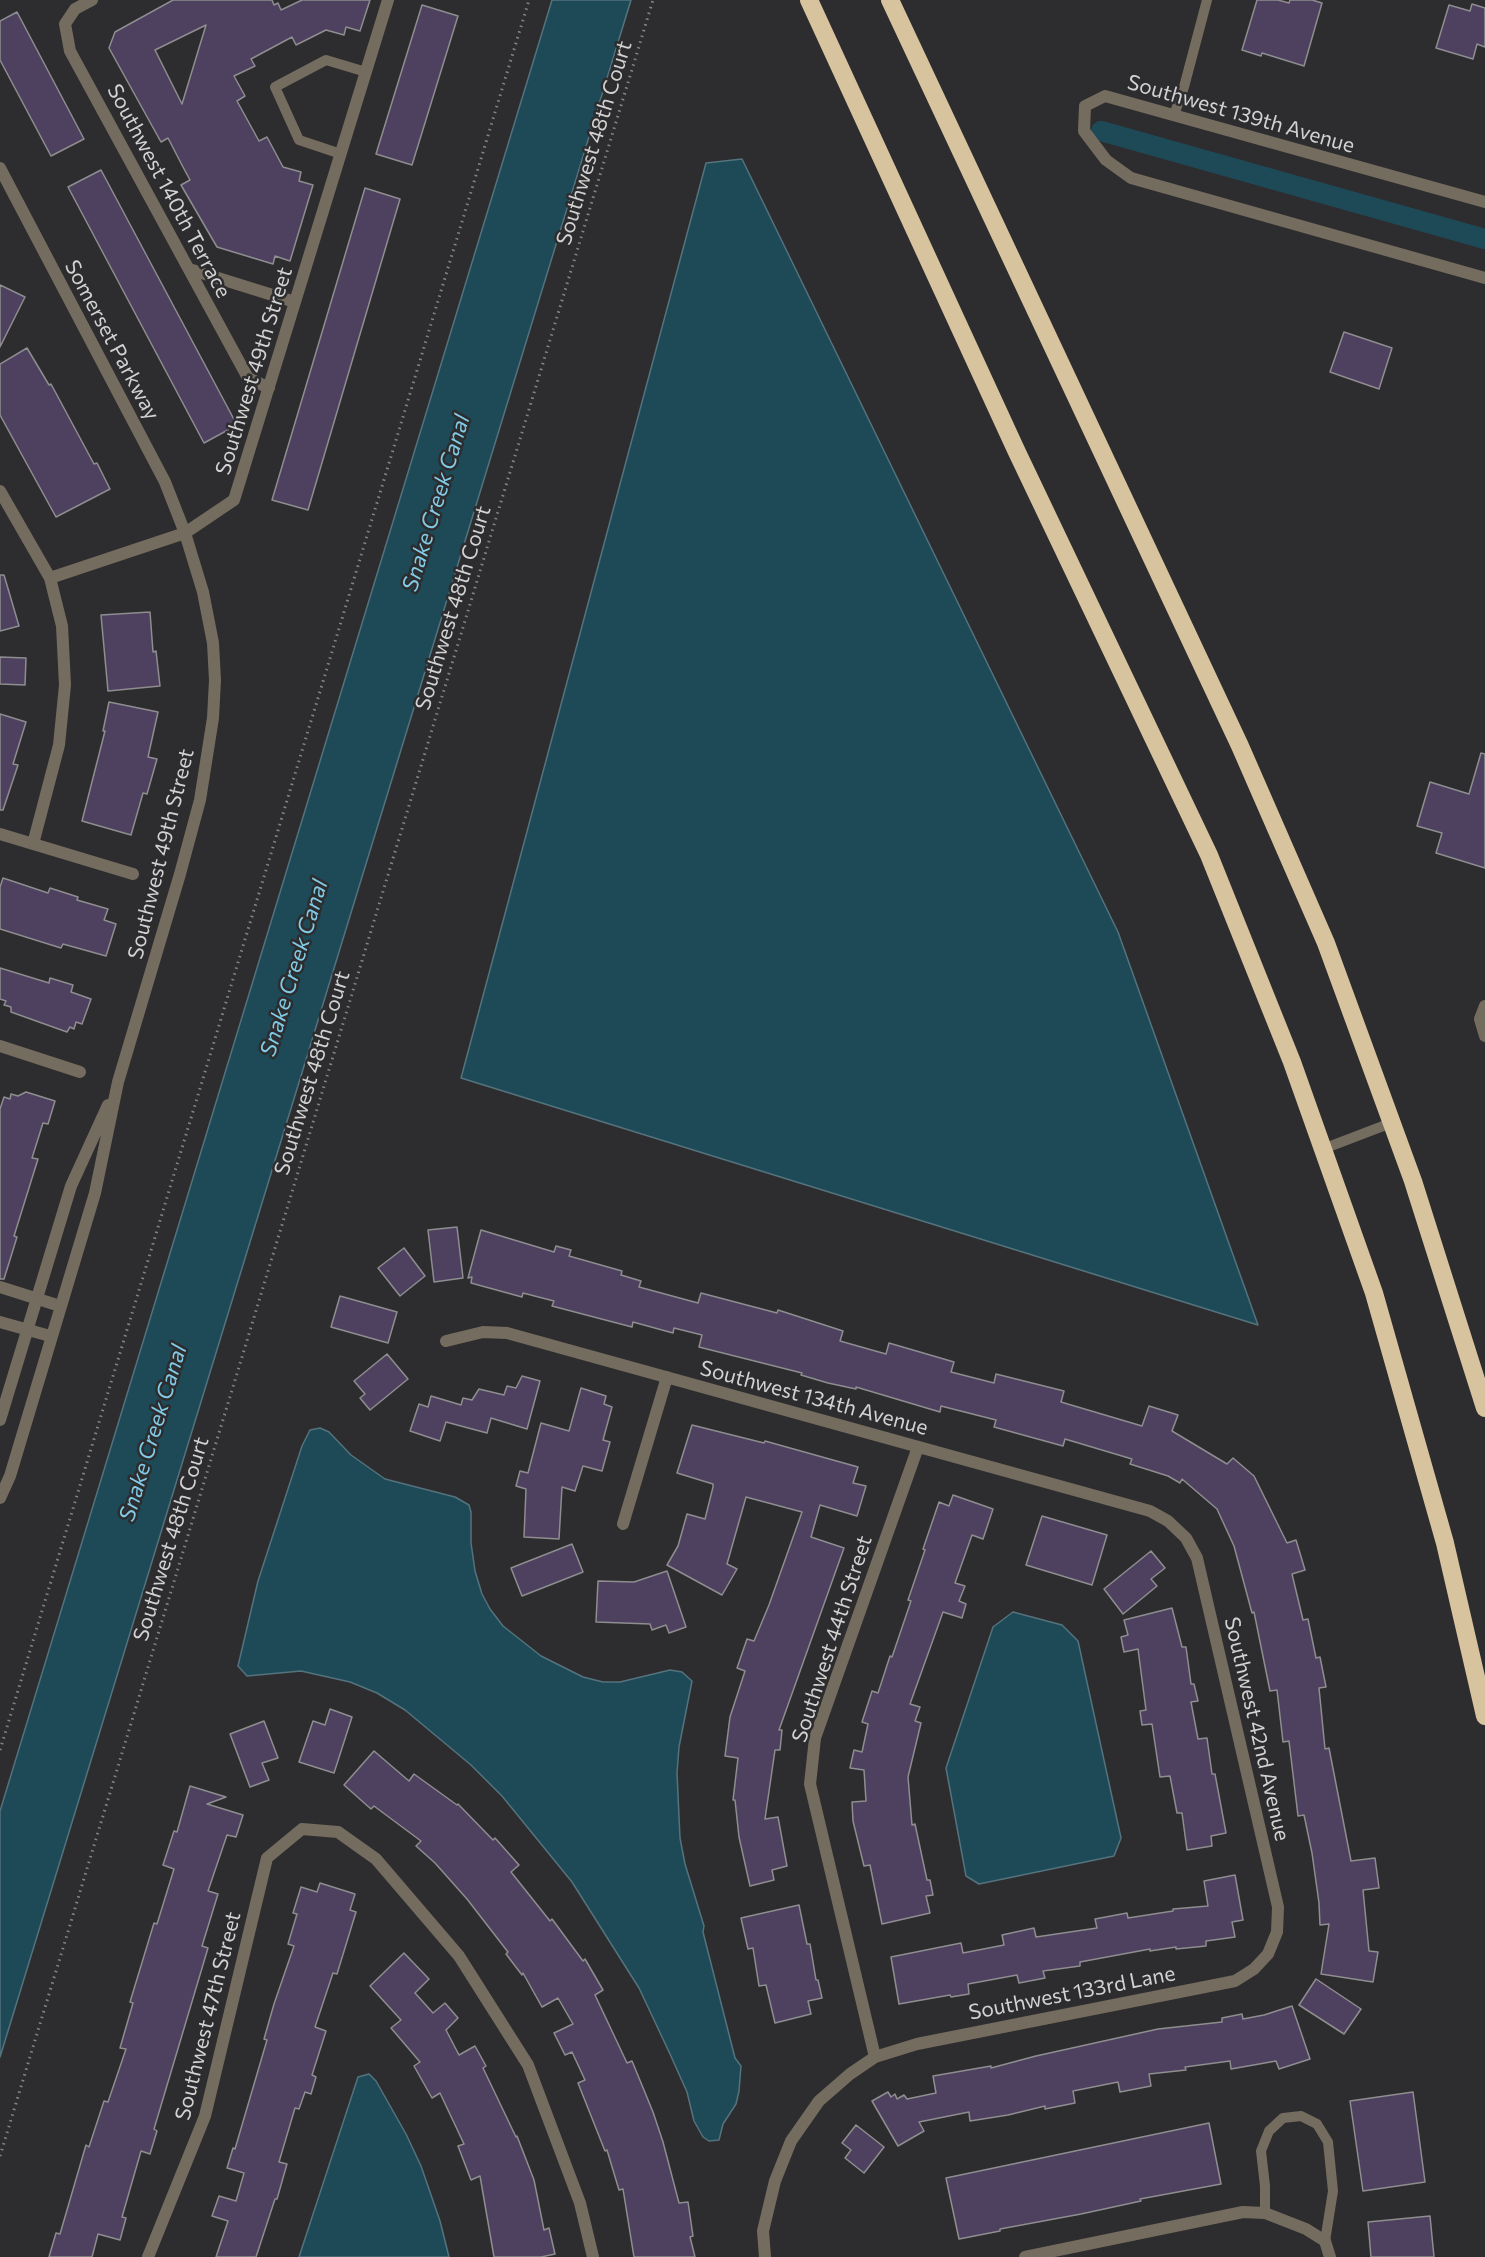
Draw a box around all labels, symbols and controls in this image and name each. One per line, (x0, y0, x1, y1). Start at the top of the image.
street label: Southwest 48th Court (551, 38, 637, 248)
street label: Southwest 139th Avenue (1125, 69, 1357, 159)
street label: Southwest 140th Terrace (102, 80, 236, 302)
street label: Somerset Parkway (59, 256, 165, 424)
street label: Southwest 49th Street (210, 264, 298, 478)
water label: Snake Creek Canal (397, 411, 475, 595)
street label: Southwest 48th Court (410, 503, 496, 713)
street label: Southwest 49th Street (123, 746, 199, 962)
water label: Snake Creek Canal (255, 876, 333, 1060)
street label: Southwest 48th Court (269, 968, 355, 1178)
water label: Snake Creek Canal (114, 1341, 192, 1525)
street label: Southwest 134th Avenue (697, 1355, 931, 1441)
street label: Southwest 48th Court (128, 1434, 214, 1644)
street label: Southwest 44th Street (787, 1532, 877, 1746)
street label: Southwest 42nd Avenue (1219, 1615, 1295, 1843)
street label: Southwest 47th Street (170, 1909, 246, 2123)
street label: Southwest 133rd Lane (967, 1961, 1177, 2025)

